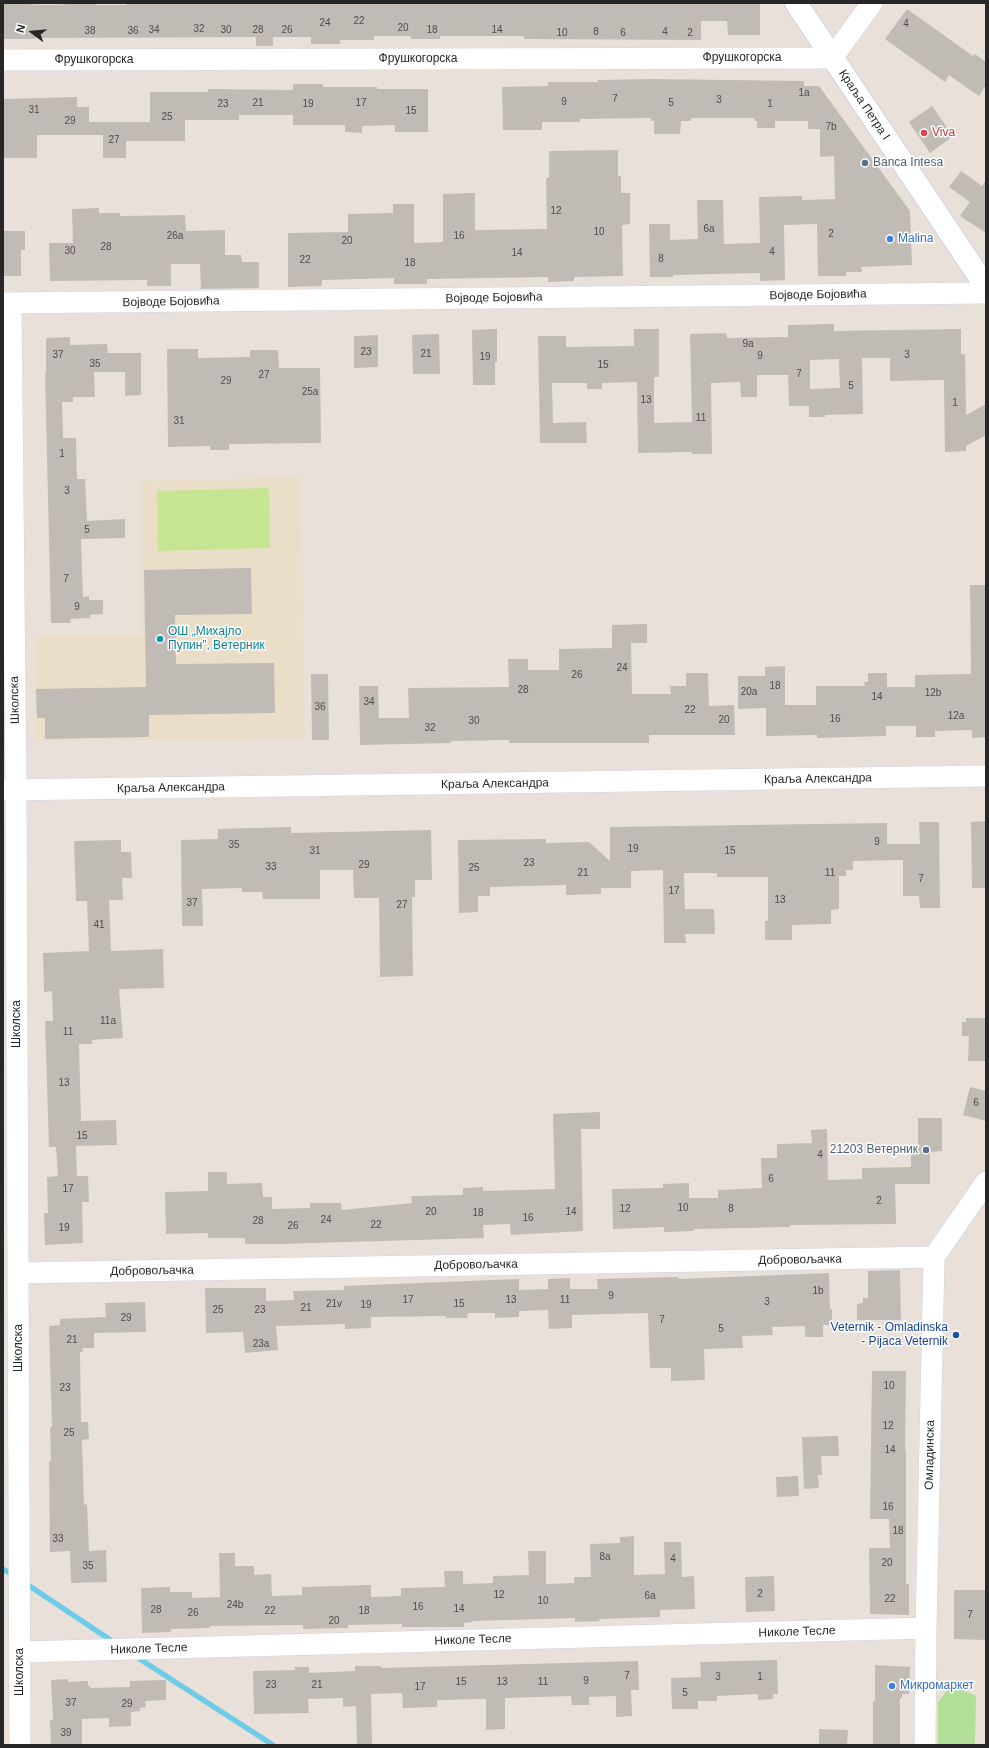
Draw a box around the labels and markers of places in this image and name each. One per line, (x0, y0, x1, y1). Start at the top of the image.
place label: Viva (932, 126, 955, 140)
marker: Viva (919, 128, 929, 138)
place label: Banca Intesa (873, 156, 943, 170)
marker: Banca Intesa (860, 158, 870, 168)
place label: Malina (898, 232, 933, 246)
marker: Malina (885, 234, 895, 244)
place label: ОШ „Михајло Пупин”, Ветерник (168, 625, 265, 653)
marker: ОШ „Михајло Пупин”, Ветерник (155, 634, 165, 644)
place label: 21203 Ветерник (830, 1143, 918, 1157)
marker: 21203 Ветерник (921, 1145, 931, 1155)
place label: Veternik - Omladinska - Pijaca Veternik (831, 1321, 948, 1349)
marker: Veternik - Omladinska - Pijaca Veternik (951, 1330, 961, 1340)
place label: Микромаркет (900, 1679, 974, 1693)
marker: Микромаркет (887, 1681, 897, 1691)

